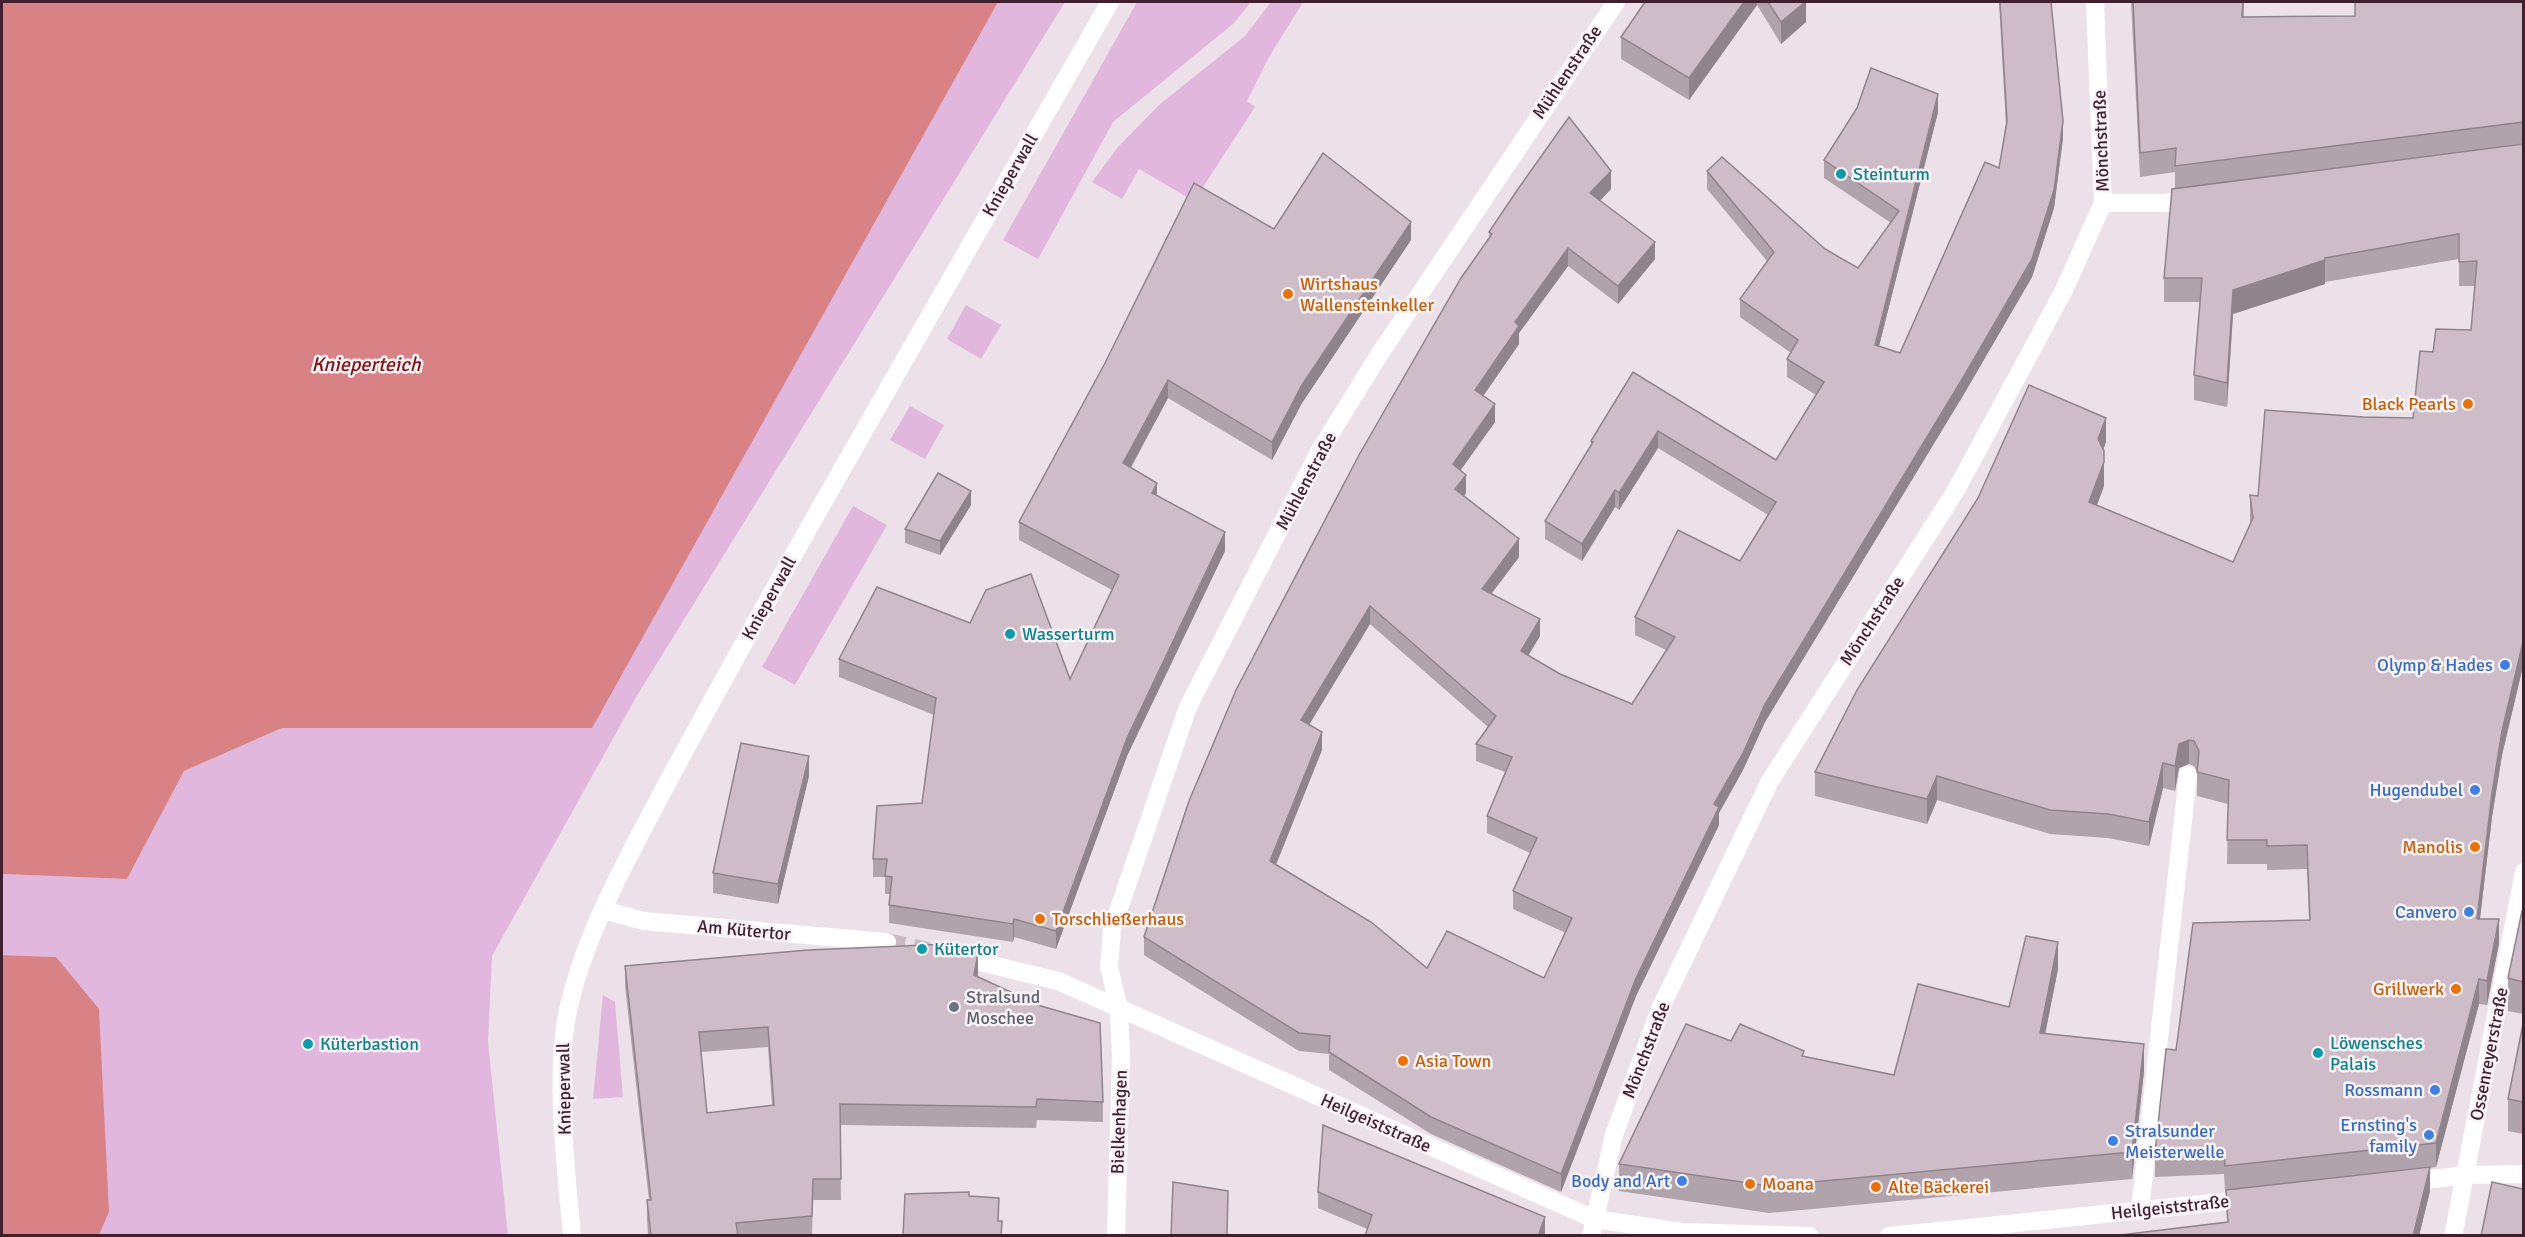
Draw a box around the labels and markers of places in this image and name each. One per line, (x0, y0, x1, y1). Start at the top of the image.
place label: Steinturm (1853, 163, 1930, 185)
marker: Steinturm (1834, 167, 1848, 181)
place label: Wirtshaus Wallensteinkeller (1300, 273, 1434, 316)
marker: Wirtshaus Wallensteinkeller (1281, 287, 1295, 301)
place label: Black Pearls (2362, 393, 2456, 415)
marker: Black Pearls (2461, 397, 2475, 411)
place label: Wasserturm (1022, 623, 1115, 645)
marker: Wasserturm (1003, 627, 1017, 641)
place label: Olymp & Hades (2377, 654, 2493, 676)
marker: Olymp & Hades (2498, 658, 2512, 672)
place label: Hugendubel (2370, 779, 2463, 801)
marker: Hugendubel (2468, 783, 2482, 797)
place label: Manolis (2402, 836, 2463, 858)
marker: Manolis (2468, 840, 2482, 854)
place label: Canvero (2395, 901, 2457, 923)
marker: Canvero (2462, 905, 2476, 919)
place label: Torschließerhaus (1052, 908, 1184, 930)
marker: Torschließerhaus (1033, 912, 1047, 926)
place label: Kütertor (934, 938, 999, 960)
marker: Kütertor (915, 942, 929, 956)
place label: Grillwerk (2373, 978, 2444, 1000)
marker: Grillwerk (2449, 982, 2463, 996)
place label: Stralsund Moschee (966, 986, 1040, 1029)
marker: Stralsund Moschee (947, 1000, 961, 1014)
place label: Löwensches Palais (2330, 1032, 2423, 1075)
place label: Küterbastion (320, 1033, 419, 1055)
marker: Küterbastion (301, 1037, 315, 1051)
marker: Löwensches Palais (2311, 1046, 2325, 1060)
place label: Asia Town (1415, 1050, 1491, 1072)
marker: Asia Town (1396, 1054, 1410, 1068)
place label: Rossmann (2344, 1079, 2423, 1101)
marker: Rossmann (2428, 1083, 2442, 1097)
place label: Ernsting's family (2340, 1114, 2418, 1157)
place label: Stralsunder Meisterwelle (2125, 1120, 2224, 1163)
marker: Ernsting's family (2422, 1128, 2436, 1142)
marker: Stralsunder Meisterwelle (2106, 1134, 2120, 1148)
place label: Body and Art (1571, 1170, 1670, 1192)
place label: Moana (1762, 1173, 1814, 1195)
marker: Body and Art (1675, 1174, 1689, 1188)
place label: Alte Bäckerei (1888, 1176, 1989, 1198)
marker: Moana (1743, 1177, 1757, 1191)
marker: Alte Bäckerei (1869, 1180, 1883, 1194)

